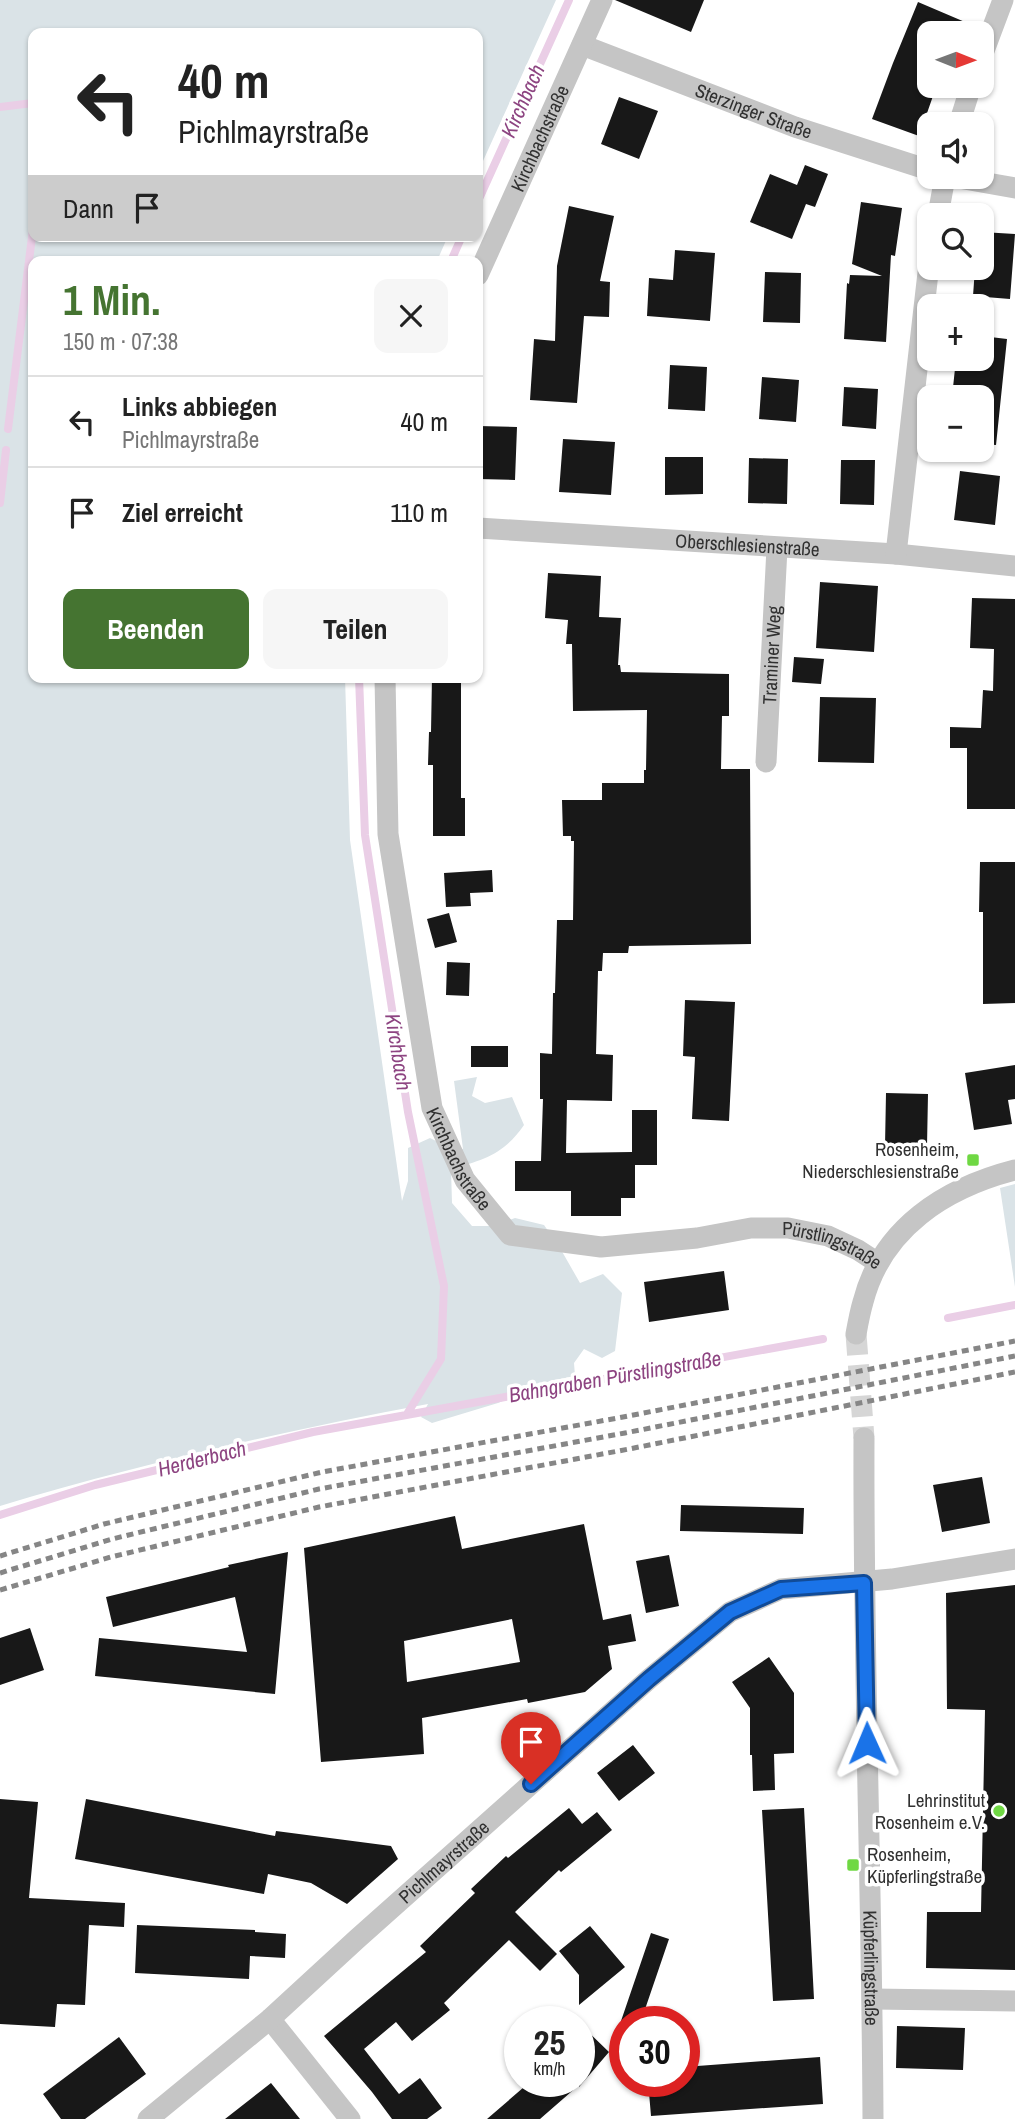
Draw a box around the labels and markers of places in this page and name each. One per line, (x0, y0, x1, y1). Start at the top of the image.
place label: Rosenheim, Niederschlesienstraße (802, 1136, 959, 1184)
marker: Rosenheim, Niederschlesienstraße (965, 1152, 981, 1168)
pin (501, 1712, 561, 1784)
place label: Lehrinstitut Rosenheim e.V. (875, 1787, 986, 1835)
marker: Lehrinstitut Rosenheim e.V. (991, 1803, 1007, 1819)
place label: Rosenheim, Küpferlingstraße (867, 1841, 982, 1889)
marker: Rosenheim, Küpferlingstraße (845, 1857, 861, 1873)

